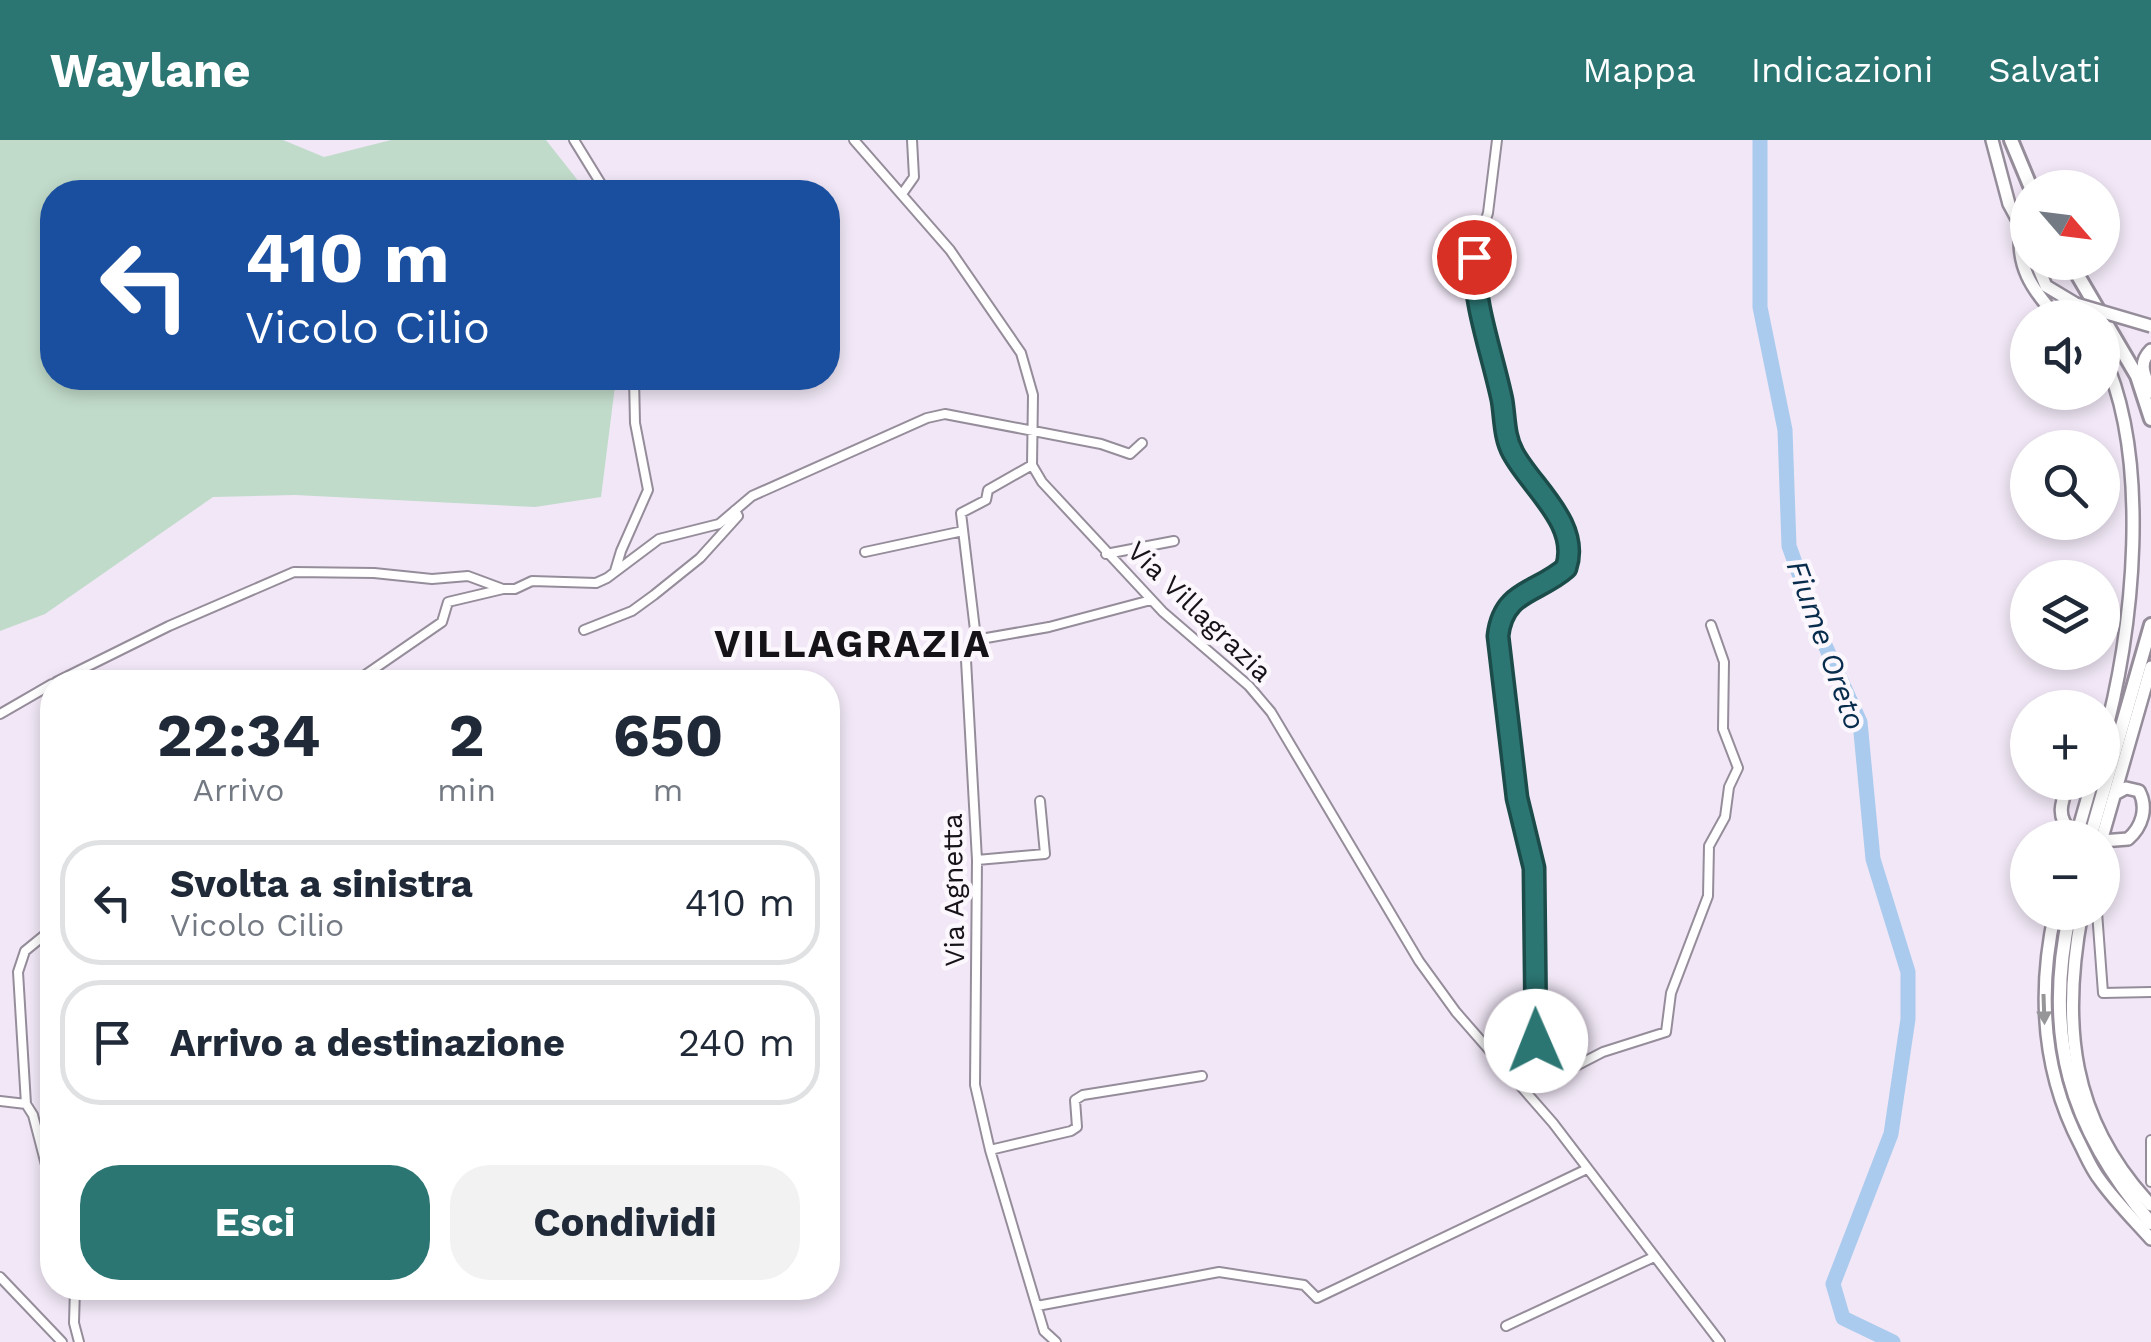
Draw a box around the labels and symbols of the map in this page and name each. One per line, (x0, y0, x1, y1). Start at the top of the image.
north arrow (2010, 170, 2120, 280)
pin (1432, 215, 1517, 300)
street label: Via Villagrazia (1121, 534, 1279, 689)
water label: Fiume Oreto (1780, 555, 1873, 734)
district label: VILLAGRAZIA (714, 622, 992, 666)
street label: Via Agnetta (936, 813, 971, 967)
position arrow (1484, 989, 1588, 1093)
one-way arrow (2036, 994, 2052, 1025)

